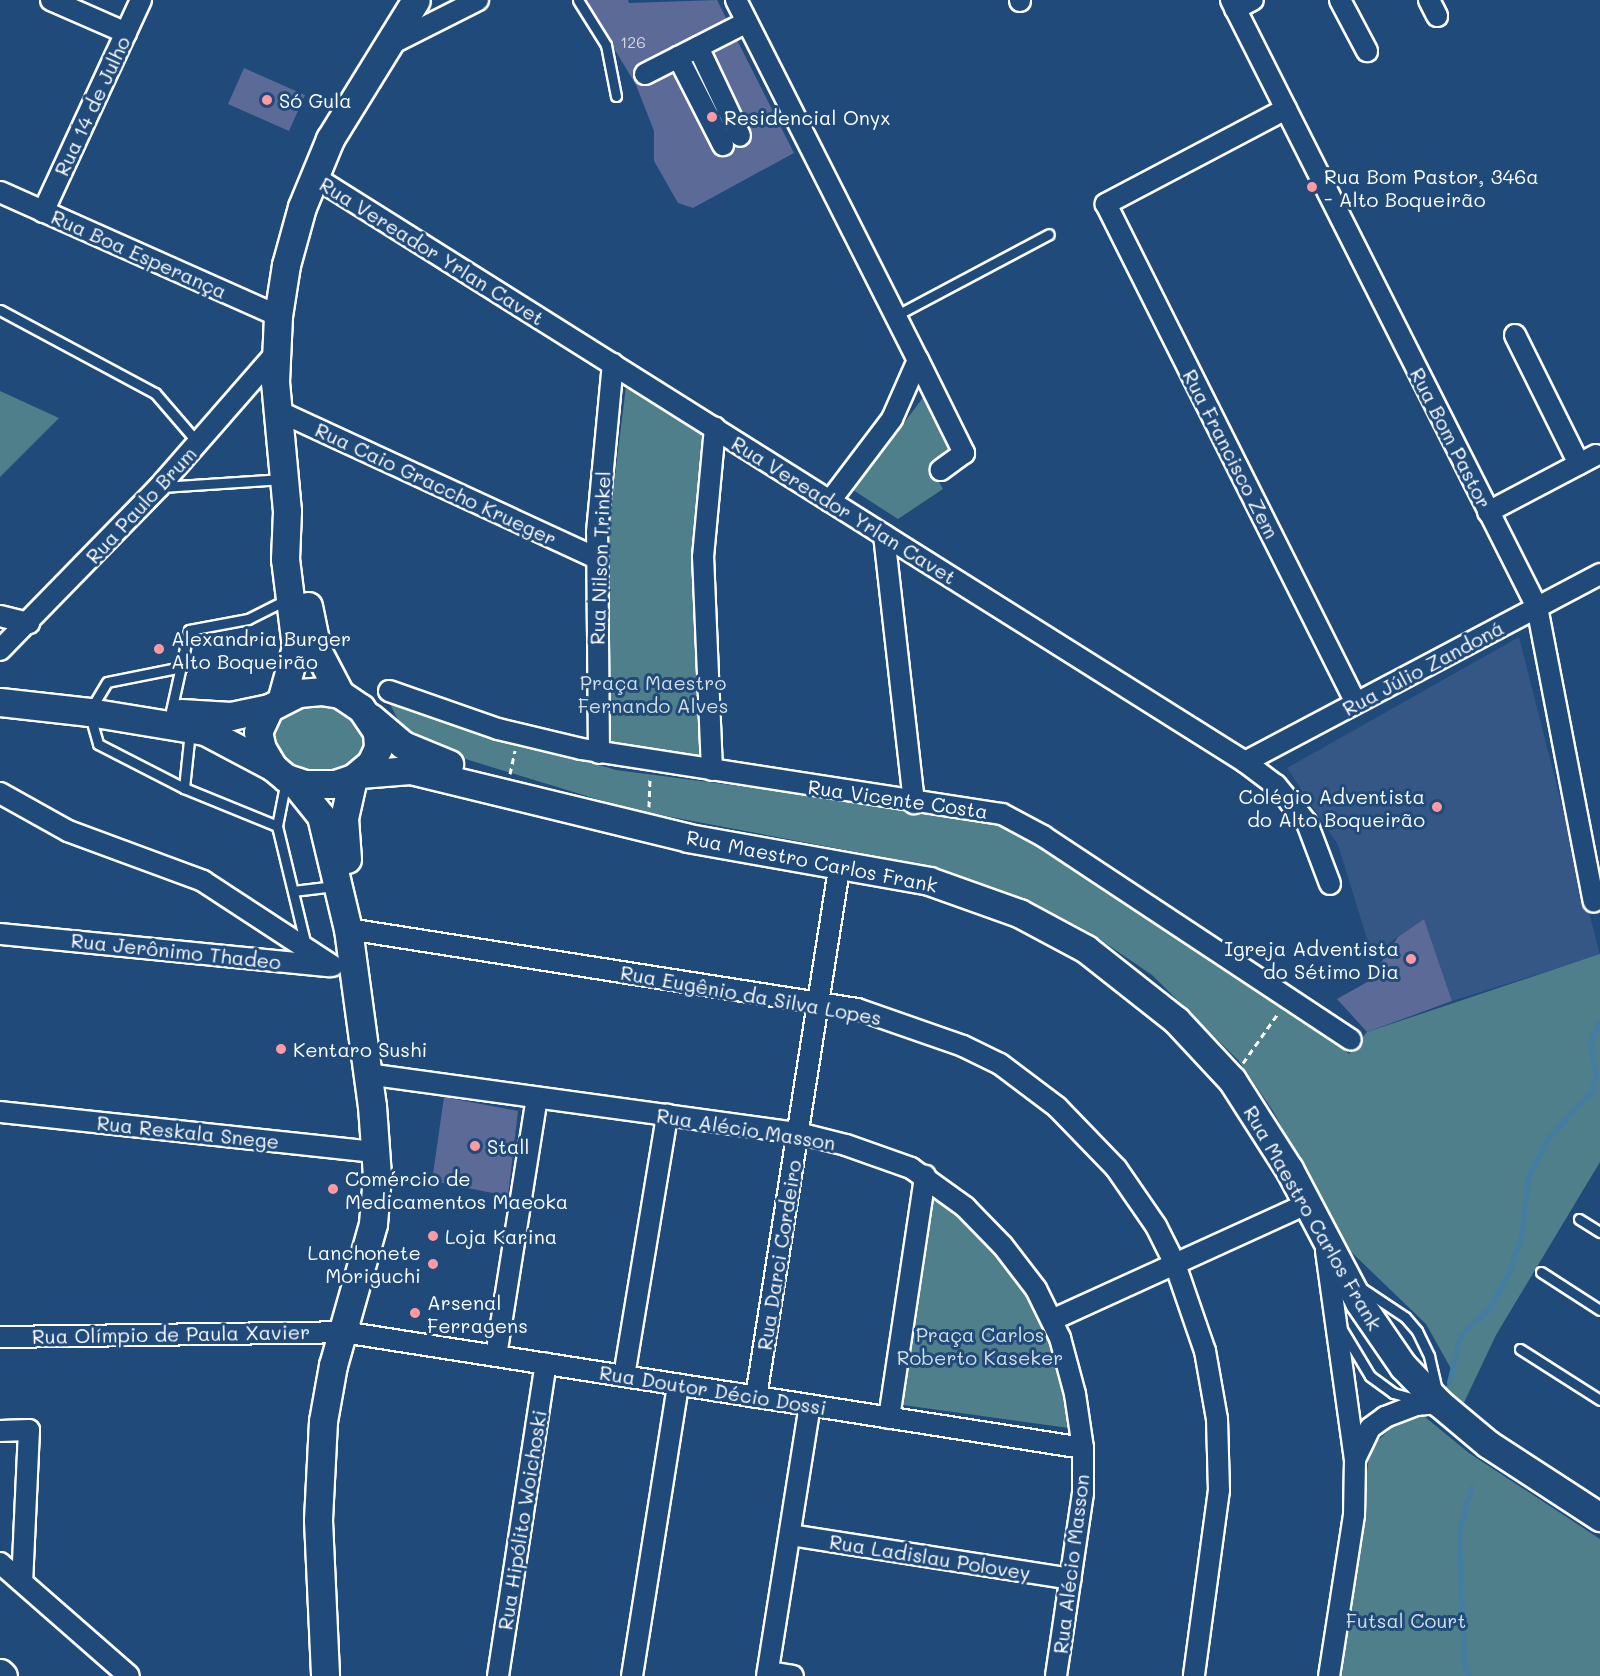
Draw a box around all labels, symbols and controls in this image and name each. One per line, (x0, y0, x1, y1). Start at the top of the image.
street label: Rua 14 de Julho (49, 32, 135, 180)
house number: 126 (620, 32, 646, 52)
place label: Só Gula (279, 88, 352, 112)
marker: Só Gula (260, 93, 274, 107)
place label: Residencial Onyx (724, 105, 890, 129)
marker: Residencial Onyx (705, 110, 719, 124)
place label: Rua Bom Pastor, 346a - Alto Boqueirão (1324, 164, 1539, 211)
street label: Rua Vereador Yrlan Cavet (315, 172, 549, 330)
marker: Rua Bom Pastor, 346a - Alto Boqueirão (1305, 180, 1319, 194)
street label: Rua Boa Esperança (48, 205, 230, 303)
street label: Rua Bom Pastor (1405, 364, 1497, 512)
street label: Rua Francisco Zem (1178, 365, 1284, 543)
street label: Rua Caio Graccho Krueger (311, 417, 561, 551)
street label: Rua Vereador Yrlan Cavet (727, 431, 961, 589)
street label: Rua Paulo Brum (81, 442, 201, 568)
street label: Rua Nilson Trinkel (585, 471, 615, 645)
street label: Rua Júlio Zandoná (1338, 615, 1508, 721)
place label: Alexandria Burger Alto Boqueirão (171, 626, 351, 673)
marker: Alexandria Burger Alto Boqueirão (152, 642, 166, 656)
park label: Praça Maestro Fernando Alves (578, 670, 728, 717)
street label: Rua Vicente Costa (806, 774, 990, 824)
place label: Colégio Adventista do Alto Boqueirão (1239, 784, 1425, 831)
marker: Colégio Adventista do Alto Boqueirão (1430, 800, 1444, 814)
street label: Rua Maestro Carlos Frank (684, 825, 940, 897)
street label: Rua Jerônimo Thadeo (70, 928, 282, 974)
place label: Igreja Adventista do Sétimo Dia (1224, 936, 1399, 983)
marker: Igreja Adventista do Sétimo Dia (1404, 952, 1418, 966)
street label: Rua Eugênio da Silva Lopes (619, 960, 883, 1030)
place label: Kentaro Sushi (293, 1037, 427, 1061)
marker: Kentaro Sushi (274, 1042, 288, 1056)
street label: Rua Maestro Carlos Frank (1239, 1101, 1387, 1335)
street label: Rua Alécio Masson (655, 1103, 837, 1155)
street label: Rua Reskala Snege (96, 1110, 280, 1154)
place label: Stall (487, 1134, 530, 1158)
marker: Stall (468, 1139, 482, 1153)
street label: Rua Darci Cordeiro (752, 1158, 806, 1352)
place label: Comércio de Medicamentos Maeoka (345, 1166, 568, 1213)
marker: Comércio de Medicamentos Maeoka (326, 1182, 340, 1196)
place label: Loja Karina (445, 1224, 557, 1248)
marker: Loja Karina (426, 1229, 440, 1243)
place label: Lanchonete Moriguchi (307, 1240, 421, 1287)
marker: Lanchonete Moriguchi (426, 1257, 440, 1271)
place label: Arsenal Ferragens (427, 1290, 528, 1337)
marker: Arsenal Ferragens (408, 1306, 422, 1320)
street label: Rua Olímpio de Paula Xavier (32, 1320, 310, 1348)
park label: Praça Carlos Roberto Kaseker (897, 1323, 1063, 1370)
street label: Rua Doutor Décio Dossi (598, 1360, 828, 1420)
street label: Rua Hipólito Woichoski (493, 1408, 551, 1632)
street label: Rua Alécio Masson (1048, 1473, 1094, 1655)
street label: Rua Ladislau Polovey (828, 1529, 1032, 1585)
park label: Futsal Court (1346, 1608, 1466, 1632)

